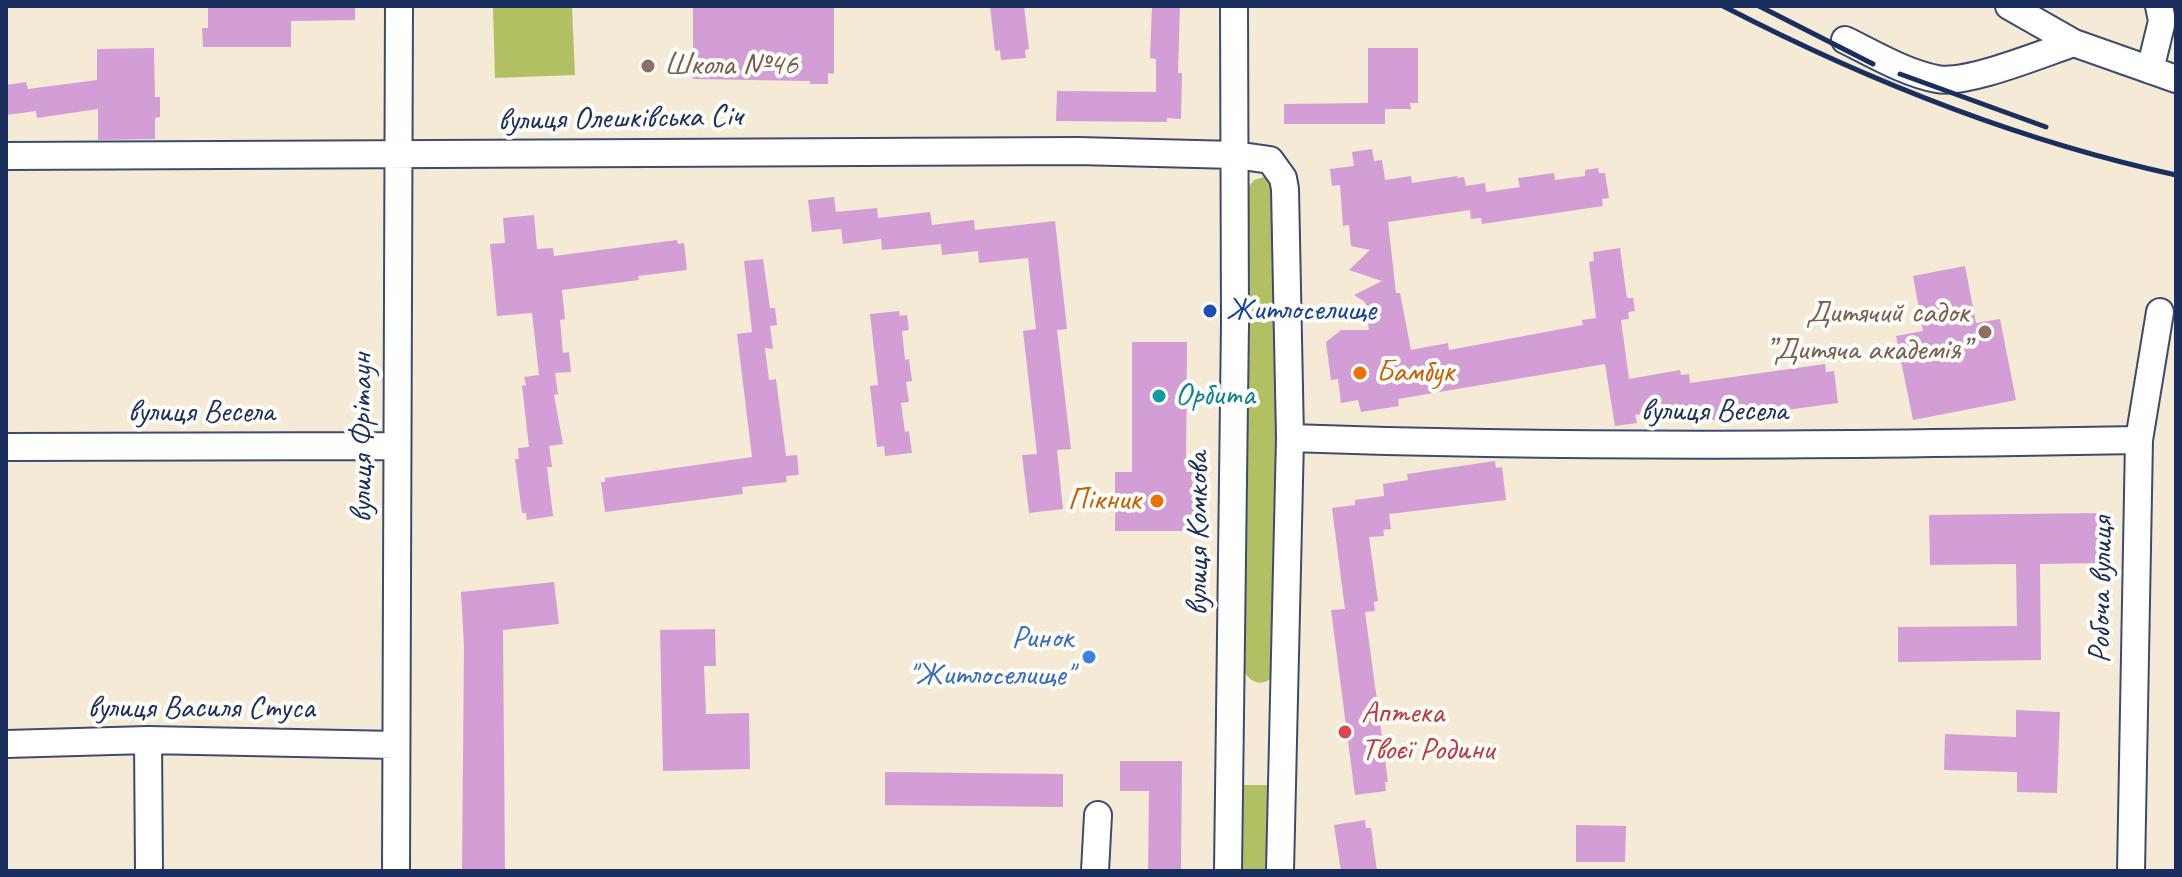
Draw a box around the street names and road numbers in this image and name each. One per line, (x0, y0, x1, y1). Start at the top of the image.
street label: вулиця Олешківська Січ (498, 98, 742, 140)
street label: вулиця Фрітаун (344, 353, 382, 523)
street label: вулиця Весела (1641, 393, 1787, 431)
street label: вулиця Весела (128, 394, 274, 432)
street label: вулиця Комкова (1180, 452, 1218, 616)
street label: Робоча вулиця (2082, 516, 2122, 664)
street label: вулиця Василя Стуса (87, 690, 315, 728)

